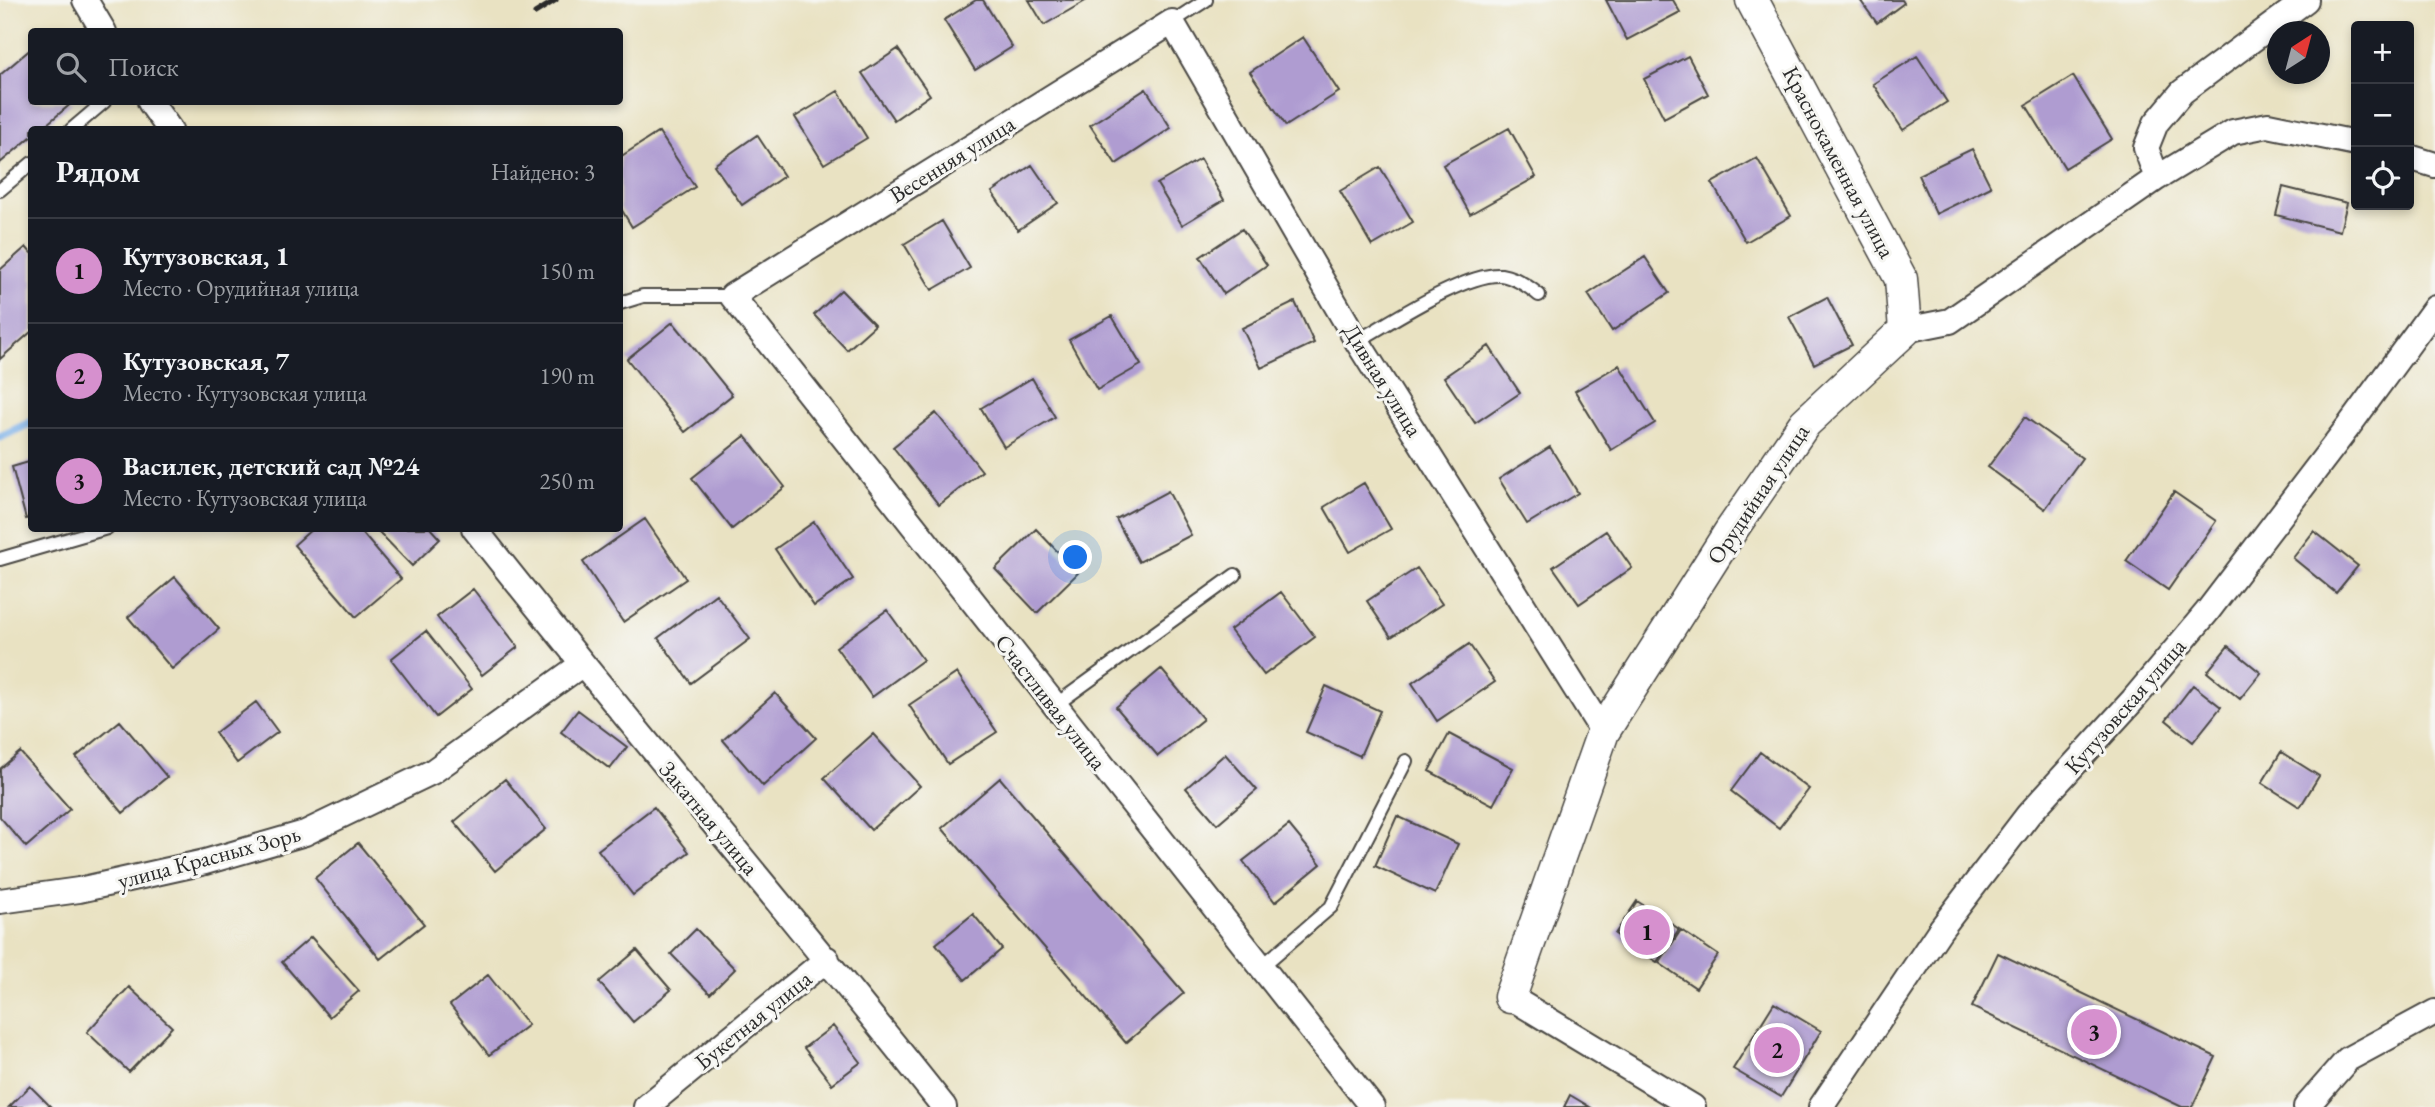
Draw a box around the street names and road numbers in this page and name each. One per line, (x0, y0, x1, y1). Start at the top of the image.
street label: Краснокаменная улица (1776, 61, 1903, 264)
street label: Весенняя улица (883, 108, 1021, 210)
street label: Дивная улица (1336, 318, 1430, 443)
street label: Орудийная улица (1700, 417, 1816, 570)
street label: Счастливая улица (988, 628, 1114, 777)
street label: Кутузовская улица (2058, 631, 2193, 780)
street label: Закатная улица (653, 755, 766, 882)
street label: улица Красных Зорь (114, 818, 304, 896)
street label: Букетная улица (688, 963, 818, 1076)

